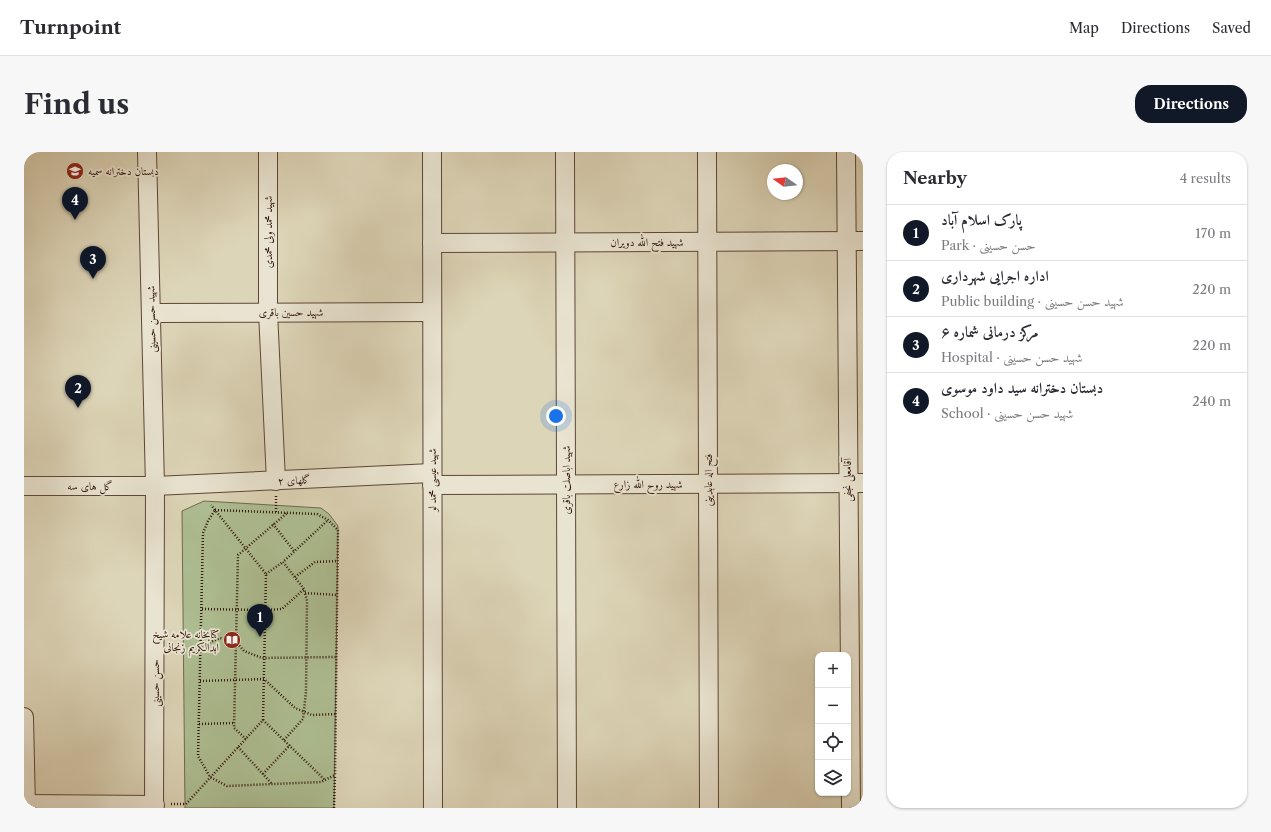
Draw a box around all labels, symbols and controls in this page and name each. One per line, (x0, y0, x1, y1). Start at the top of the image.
text: Turnpoint (20, 16, 121, 39)
text: Map (1069, 19, 1099, 37)
text: Directions (1121, 19, 1190, 37)
text: Saved (1212, 19, 1251, 37)
button: Directions (1135, 85, 1247, 123)
text: Find us (24, 87, 129, 121)
school or university icon: دبستان دخترانه سمیه (65, 161, 85, 181)
place label: دبستان دخترانه سمیه (88, 164, 159, 178)
north arrow (767, 164, 803, 200)
text: Nearby (903, 168, 967, 188)
text: 4 results (1180, 170, 1231, 186)
pin: 4 (62, 187, 88, 220)
street label: شهید محمد ولی محمدی (261, 195, 276, 268)
text: پارک اسلام آباد (941, 210, 1022, 229)
text: 1 (913, 225, 919, 241)
text: 170 m (1195, 225, 1231, 241)
street label: شهید فتح الله دویران (610, 233, 684, 253)
text: Park · حسن حسینی (941, 237, 1035, 253)
pin: 3 (80, 246, 106, 279)
text: اداره اجرایی شهرداری (941, 266, 1049, 285)
text: 2 (912, 281, 920, 297)
text: 220 m (1192, 281, 1231, 297)
street label: شهید حسن حسینی (143, 285, 161, 353)
text: Public building · شهید حسن حسینی (941, 293, 1124, 309)
street label: شهید حسین باقری (259, 305, 323, 320)
text: مرکز درمانی شماره ۶ (941, 322, 1039, 341)
text: 3 (912, 337, 920, 353)
text: 220 m (1192, 337, 1231, 353)
text: Hospital · شهید حسن حسینی (941, 349, 1082, 365)
pin: 2 (65, 375, 91, 408)
text: دبستان دخترانه سید داود موسوی (941, 378, 1103, 397)
text: 4 (912, 393, 920, 409)
text: 240 m (1192, 393, 1231, 409)
text: School · شهید حسن حسینی (941, 405, 1073, 421)
your location (546, 406, 566, 426)
street label: شهید اباصلت باقری (559, 445, 574, 515)
street label: شهید عیسی محمد لو (425, 448, 440, 513)
street label: فتح اله عابدینی (701, 454, 719, 506)
street label: آقامعلی نجفی (840, 457, 856, 502)
street label: گلهای ۲ (277, 472, 311, 488)
street label: شهید روح الله زارع (613, 475, 683, 495)
street label: گل های سه (67, 479, 113, 495)
pin: 1 (247, 604, 273, 637)
place label: کتابخانه علامه شیخ ابدالکریم زنجانی (152, 627, 219, 657)
library icon: کتابخانه علامه شیخ ابدالکریم زنجانی (222, 630, 242, 650)
map controls (815, 652, 851, 796)
button: + (815, 652, 851, 688)
street label: حسن حسینی (148, 659, 164, 707)
button: − (815, 688, 851, 724)
button: locate (815, 724, 851, 760)
button: layers (815, 760, 851, 796)

